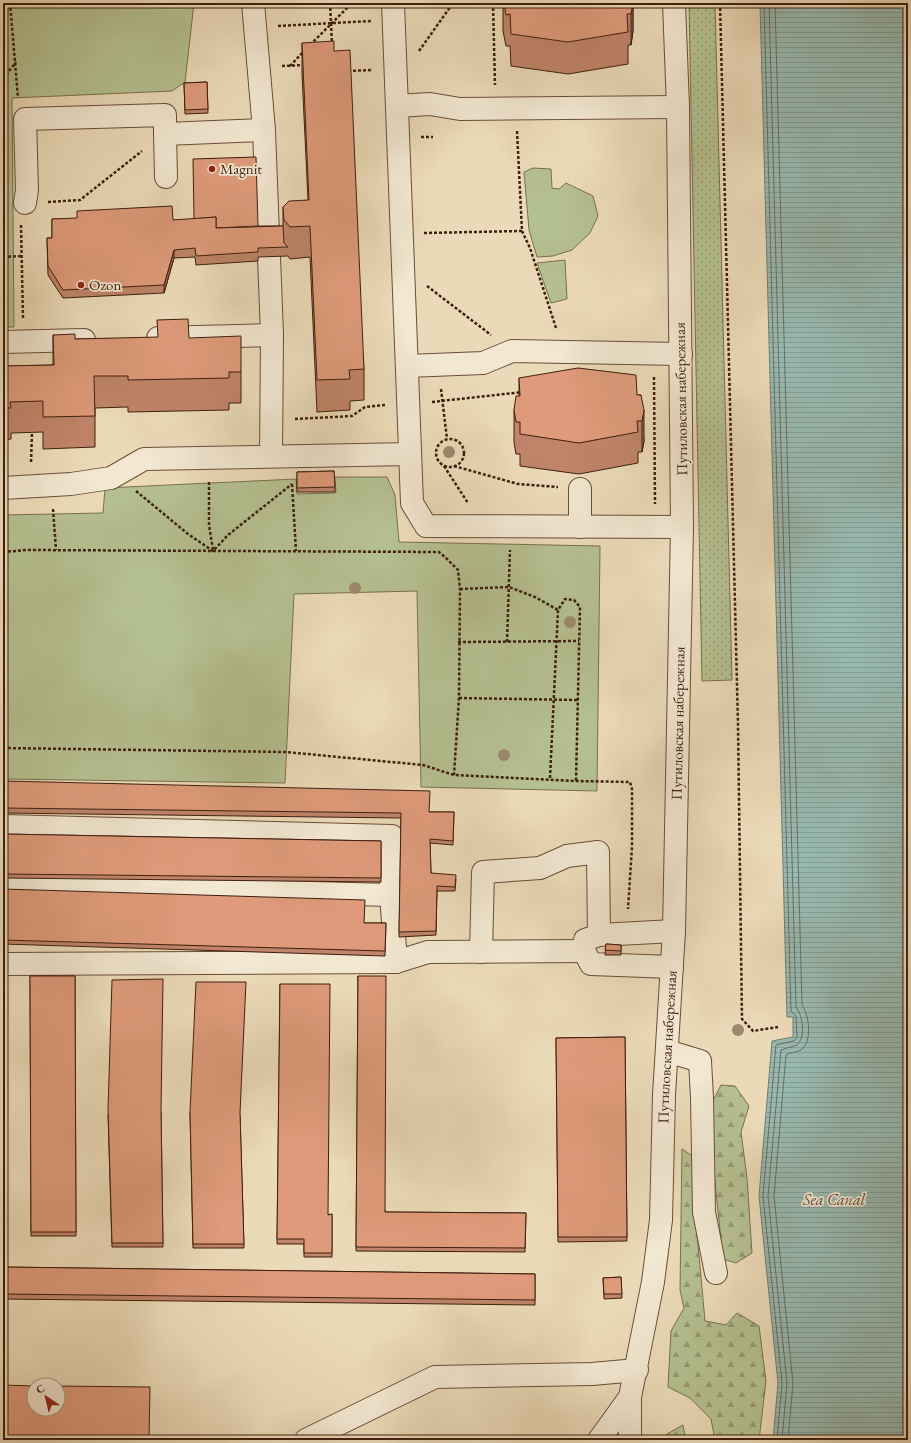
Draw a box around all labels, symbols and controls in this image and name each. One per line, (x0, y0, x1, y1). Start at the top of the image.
place label: Magnit (220, 159, 262, 178)
marker: Magnit (207, 164, 217, 174)
place label: Ozon (89, 275, 122, 294)
marker: Ozon (76, 280, 86, 290)
street label: Путиловская набережная (670, 322, 691, 476)
street label: Путиловская набережная (667, 646, 689, 800)
street label: Путиловская набережная (653, 969, 681, 1124)
water label: Sea Canal (802, 1189, 865, 1210)
north arrow (26, 1377, 66, 1417)
text: С (33, 1381, 48, 1397)

